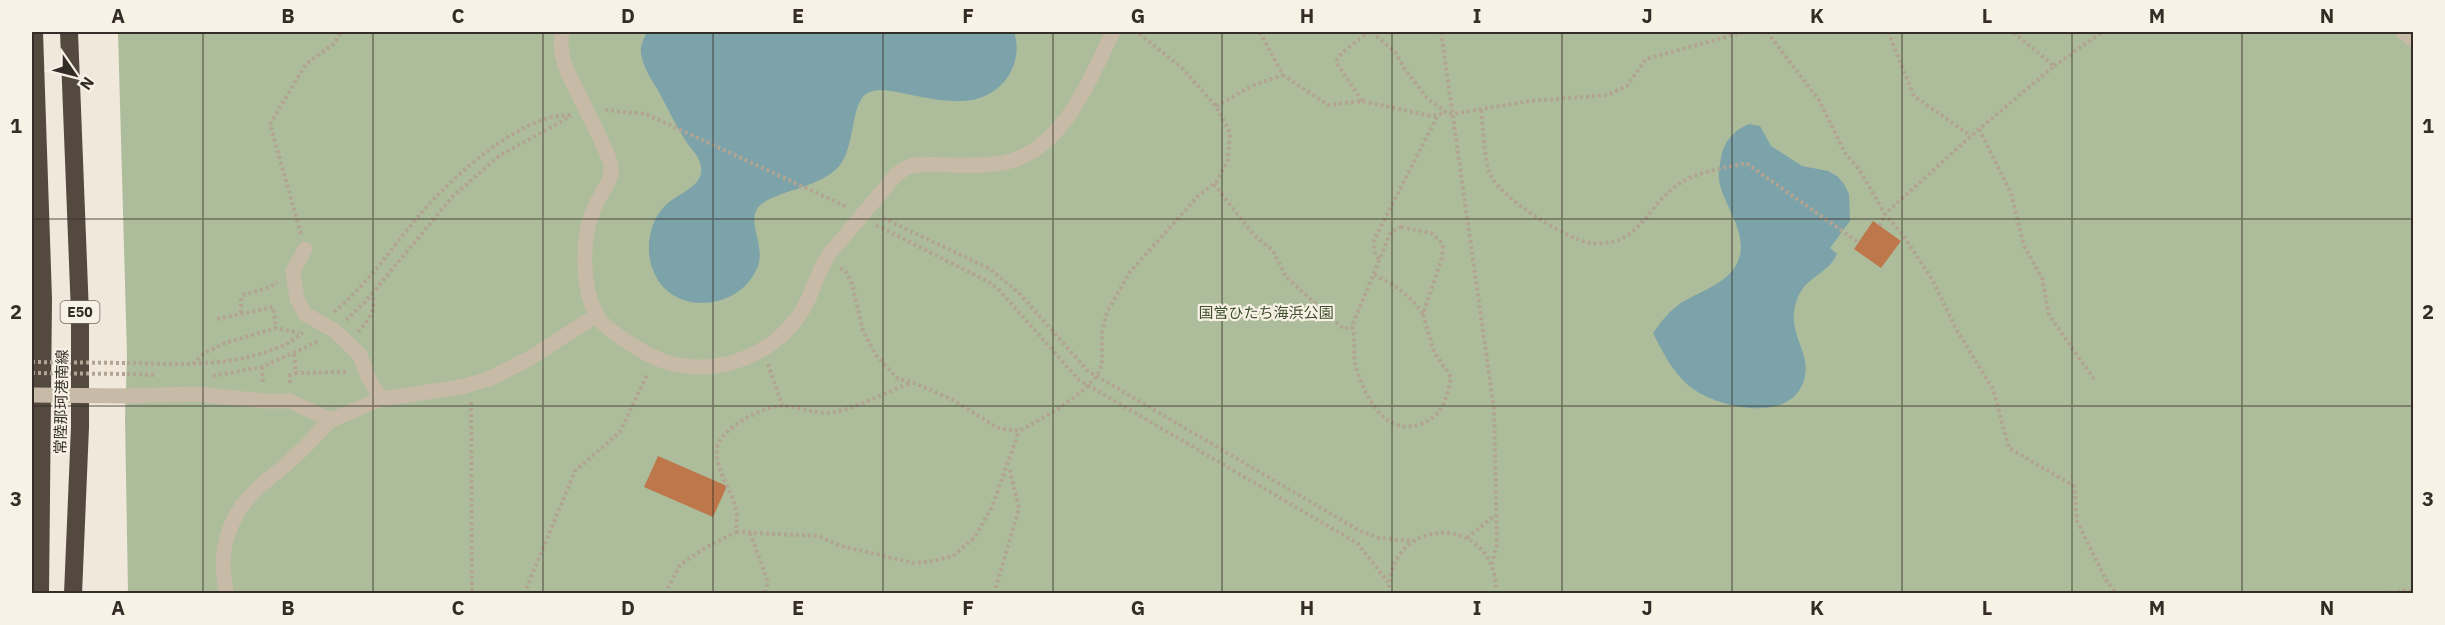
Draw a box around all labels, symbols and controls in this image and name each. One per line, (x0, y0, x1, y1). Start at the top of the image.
text: A (111, 2, 125, 29)
text: B (281, 2, 295, 29)
text: C (451, 2, 465, 29)
text: D (621, 2, 635, 29)
text: E (792, 2, 804, 29)
text: F (962, 2, 974, 29)
text: G (1131, 2, 1145, 29)
text: H (1300, 2, 1314, 29)
text: I (1473, 2, 1481, 29)
text: J (1641, 2, 1653, 29)
text: K (1810, 2, 1824, 29)
text: L (1982, 2, 1992, 29)
text: M (2149, 2, 2165, 29)
text: N (2320, 2, 2334, 29)
north arrow (45, 45, 105, 105)
text: N (76, 73, 99, 94)
text: 1 (10, 112, 22, 139)
text: 1 (2422, 112, 2434, 139)
text: 2 (10, 298, 22, 325)
text: 2 (2422, 298, 2434, 325)
road number: E50 (60, 301, 100, 323)
park label: 国営ひたち海浜公園 (1198, 303, 1334, 322)
street label: 常陸那珂港南線 (51, 349, 71, 455)
text: 3 (10, 485, 22, 512)
text: 3 (2422, 485, 2434, 512)
text: A (111, 594, 125, 621)
text: B (281, 594, 295, 621)
text: C (451, 594, 465, 621)
text: D (621, 594, 635, 621)
text: E (792, 594, 804, 621)
text: F (962, 594, 974, 621)
text: G (1131, 594, 1145, 621)
text: H (1300, 594, 1314, 621)
text: I (1473, 594, 1481, 621)
text: J (1641, 594, 1653, 621)
text: K (1810, 594, 1824, 621)
text: L (1982, 594, 1992, 621)
text: M (2149, 594, 2165, 621)
text: N (2320, 594, 2334, 621)

